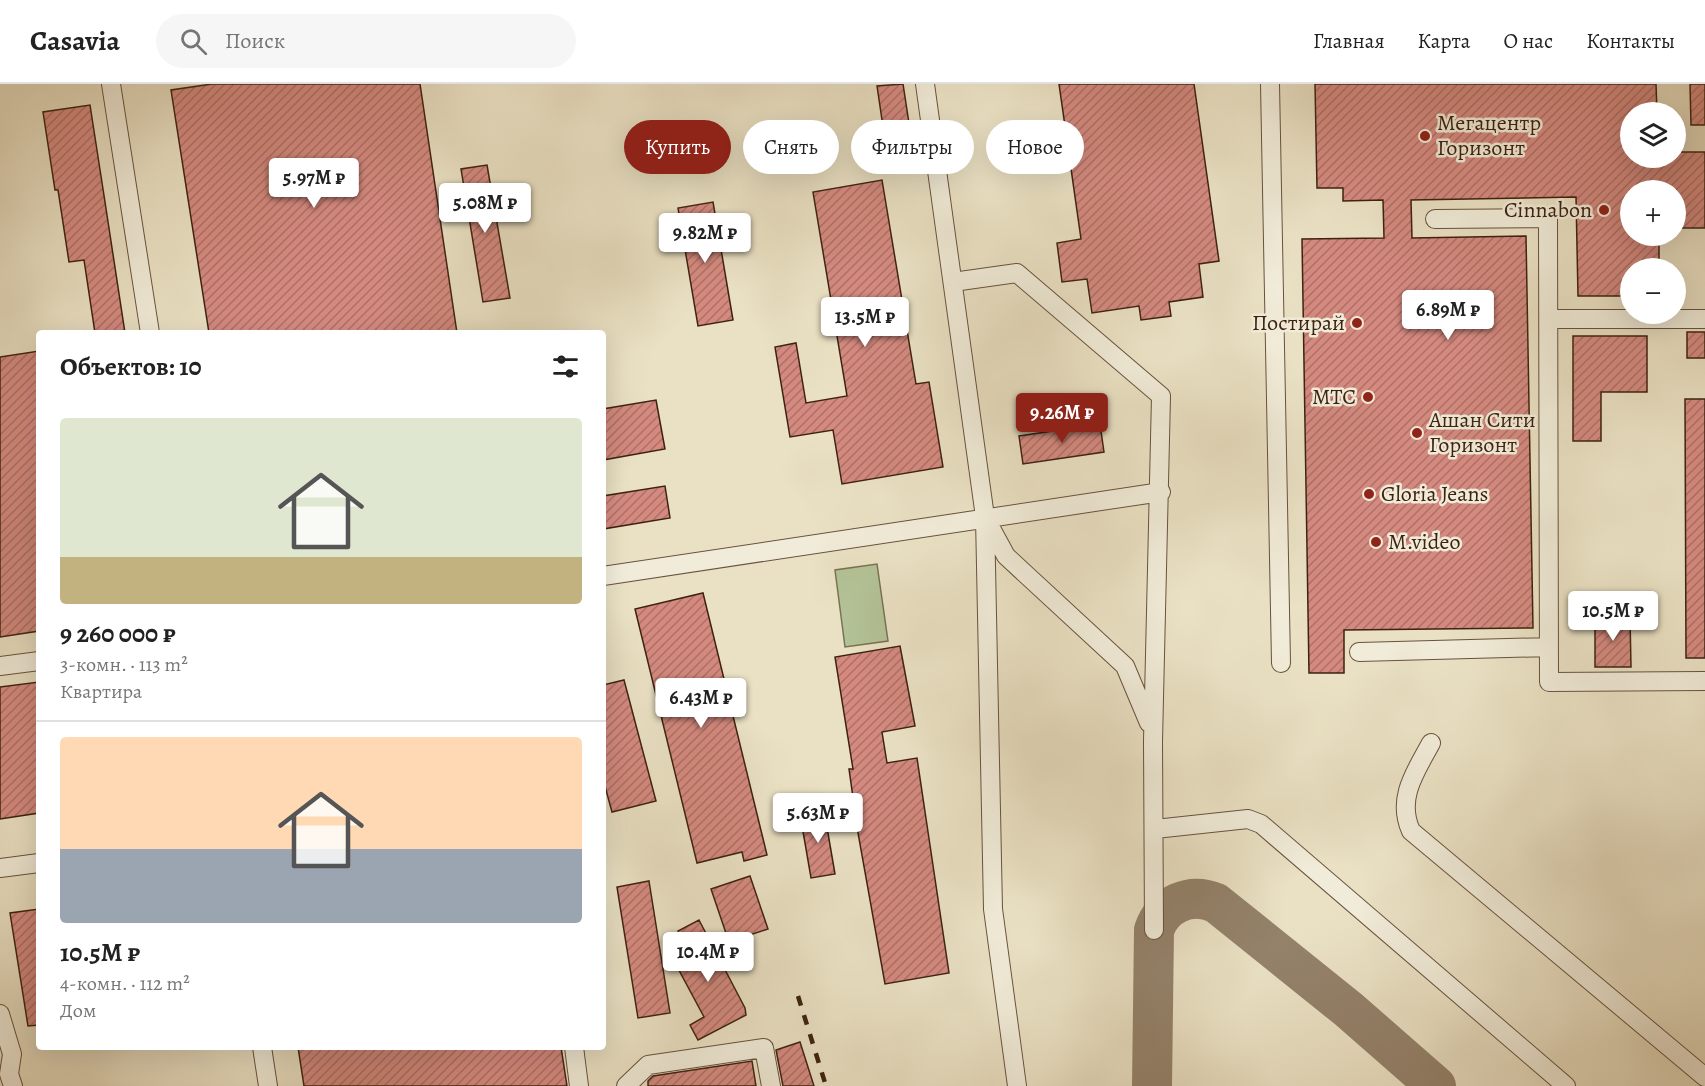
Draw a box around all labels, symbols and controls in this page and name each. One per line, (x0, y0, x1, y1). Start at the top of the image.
search box (156, 14, 576, 68)
text: Casavia (30, 22, 120, 60)
icon: search (177, 25, 210, 58)
text: Поиск (225, 26, 285, 56)
text: Главная (1313, 27, 1385, 55)
text: Карта (1418, 27, 1470, 55)
text: О нас (1503, 27, 1553, 55)
text: Контакты (1586, 27, 1675, 55)
map controls (1620, 102, 1686, 324)
button: layers (1620, 102, 1686, 168)
place label: Мегацентр Горизонт (1437, 108, 1541, 163)
chip: Купить (624, 120, 731, 174)
chip: Снять (743, 120, 839, 174)
chip: Фильтры (851, 120, 974, 174)
chip: Новое (986, 120, 1084, 174)
marker: Мегацентр Горизонт (1418, 129, 1432, 143)
pin: 5.97M ₽ (259, 158, 369, 209)
text: 5.97M ₽ (283, 164, 345, 191)
button: + (1620, 180, 1686, 246)
pin: 5.08M ₽ (430, 183, 540, 234)
text: 5.08M ₽ (453, 189, 517, 216)
place label: Cinnabon (1504, 195, 1592, 225)
marker: Cinnabon (1597, 203, 1611, 217)
pin: 9.82M ₽ (650, 213, 760, 264)
text: 9.82M ₽ (673, 219, 737, 246)
button: − (1620, 258, 1686, 324)
pin: 6.89M ₽ (1393, 290, 1503, 341)
text: 6.89M ₽ (1416, 296, 1480, 323)
pin: 13.5M ₽ (810, 297, 920, 348)
text: 13.5M ₽ (835, 303, 895, 330)
place label: Постирай (1252, 308, 1345, 338)
marker: Постирай (1350, 316, 1364, 330)
text: Объектов: 10 (60, 349, 202, 384)
icon: filters (549, 350, 582, 383)
place label: МТС (1312, 382, 1356, 412)
marker: МТС (1361, 390, 1375, 404)
pin: 9.26M ₽ (1007, 393, 1117, 444)
text: 9.26M ₽ (1030, 399, 1094, 426)
place label: Ашан Сити Горизонт (1428, 405, 1536, 460)
marker: Ашан Сити Горизонт (1410, 426, 1424, 440)
icon: home (267, 457, 375, 565)
place label: Gloria Jeans (1381, 479, 1488, 509)
marker: Gloria Jeans (1362, 487, 1376, 501)
place label: M.video (1388, 527, 1460, 557)
marker: M.video (1369, 535, 1383, 549)
pin: 10.5M ₽ (1558, 591, 1668, 642)
text: 10.5M ₽ (1582, 597, 1644, 624)
text: 9 260 000 ₽ (60, 616, 176, 651)
text: 3-комн. · 113 m² (60, 651, 188, 678)
text: Квартира (60, 678, 142, 705)
pin: 6.43M ₽ (646, 678, 756, 729)
text: 6.43M ₽ (669, 684, 733, 711)
icon: home (267, 776, 375, 884)
pin: 5.63M ₽ (763, 793, 873, 844)
text: 5.63M ₽ (787, 799, 849, 826)
pin: 10.4M ₽ (653, 932, 763, 983)
text: 10.5M ₽ (60, 935, 140, 970)
text: 10.4M ₽ (677, 938, 739, 965)
text: 4-комн. · 112 m² (60, 970, 190, 997)
text: Дом (60, 997, 96, 1024)

